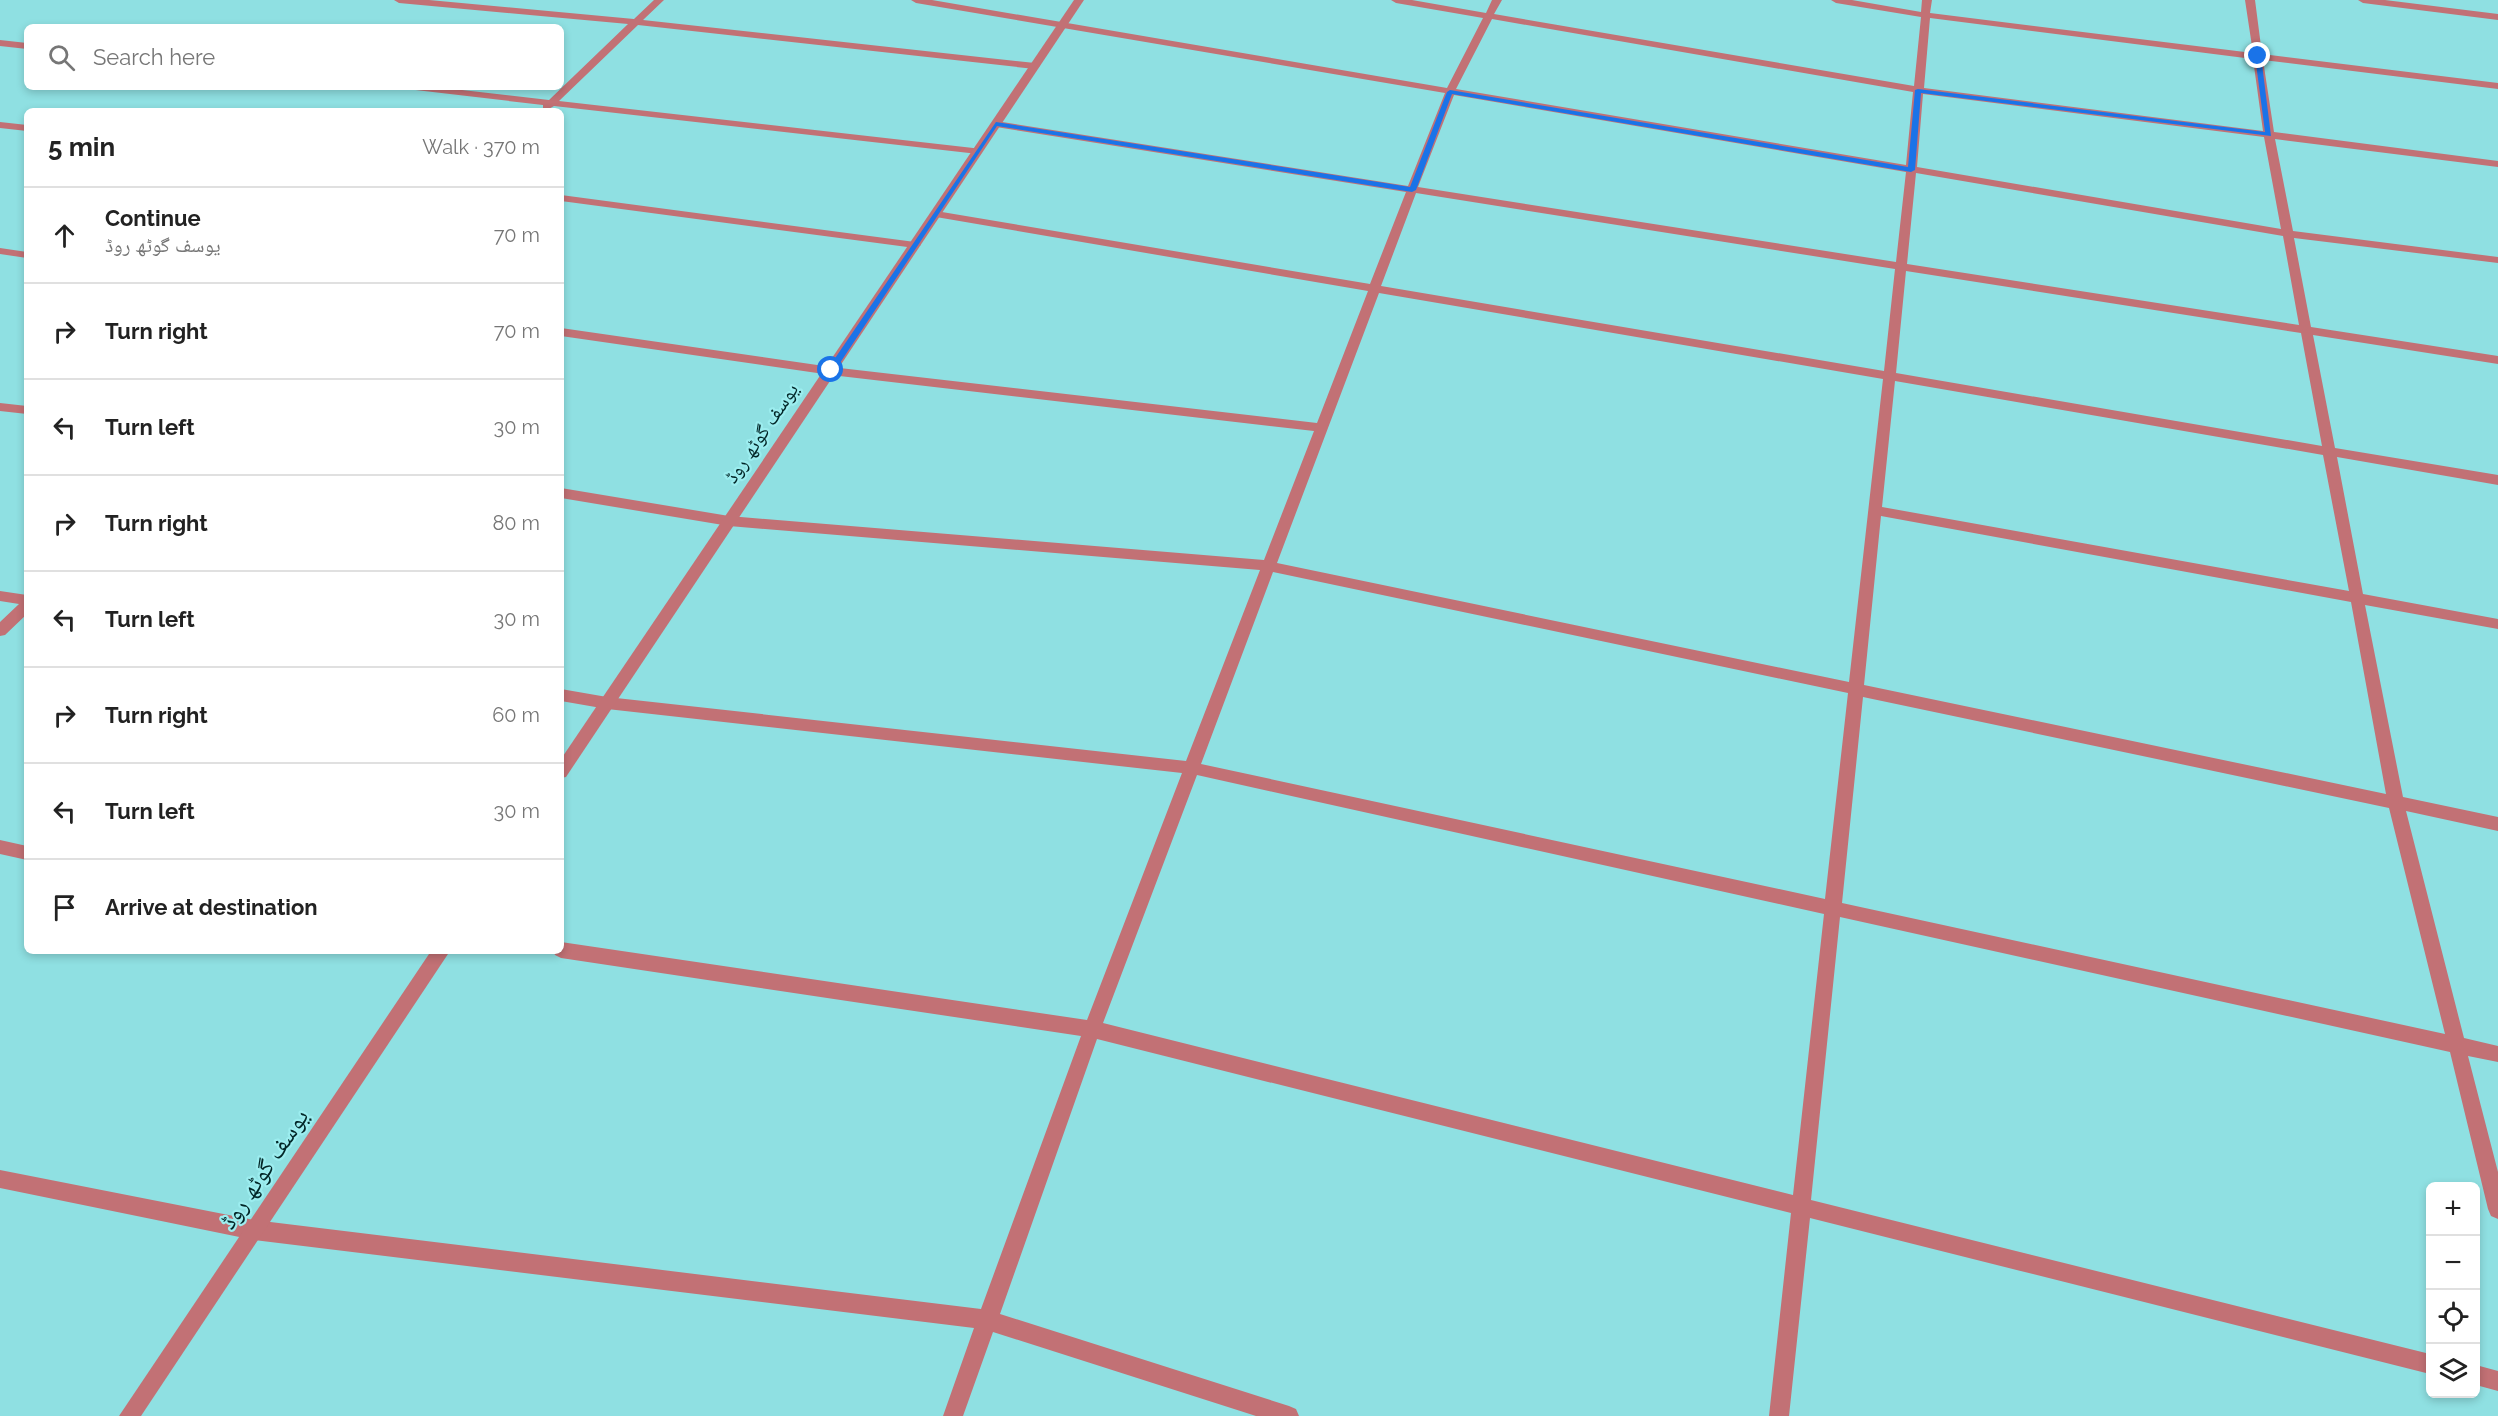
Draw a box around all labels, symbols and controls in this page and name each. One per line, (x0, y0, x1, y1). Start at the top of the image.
search box (24, 24, 564, 90)
icon: search (45, 41, 78, 74)
route end (2244, 42, 2270, 68)
text: Search here (93, 44, 215, 70)
text: 5 min (48, 132, 115, 162)
text: Walk · 370 m (422, 135, 540, 159)
text: Continue (105, 205, 201, 231)
icon: ahead (48, 219, 81, 252)
text: 70 m (494, 223, 540, 247)
text: یوسف گوٹھ روڈ (105, 233, 221, 257)
icon: right (48, 315, 81, 348)
text: Turn right (105, 318, 208, 344)
text: 70 m (494, 319, 540, 343)
route start (817, 356, 843, 382)
street label: یوسف گوٹھ روڈ (719, 378, 803, 488)
icon: left (48, 411, 81, 444)
text: Turn left (105, 414, 195, 440)
text: 30 m (494, 415, 540, 439)
icon: right (48, 507, 81, 540)
text: Turn right (105, 510, 208, 536)
text: 80 m (492, 511, 540, 535)
icon: left (48, 603, 81, 636)
text: Turn left (105, 606, 195, 632)
text: 30 m (494, 607, 540, 631)
icon: right (48, 699, 81, 732)
text: Turn right (105, 702, 208, 728)
text: 60 m (492, 703, 540, 727)
icon: left (48, 795, 81, 828)
text: Turn left (105, 798, 195, 824)
text: 30 m (494, 799, 540, 823)
icon: arrive (48, 891, 81, 924)
text: Arrive at destination (105, 894, 318, 920)
street label: یوسف گوٹھ روڈ (213, 1103, 314, 1234)
map controls (2426, 1182, 2480, 1398)
button: + (2426, 1182, 2480, 1236)
button: − (2426, 1236, 2480, 1290)
button: locate (2426, 1290, 2480, 1344)
button: layers (2426, 1344, 2480, 1398)

